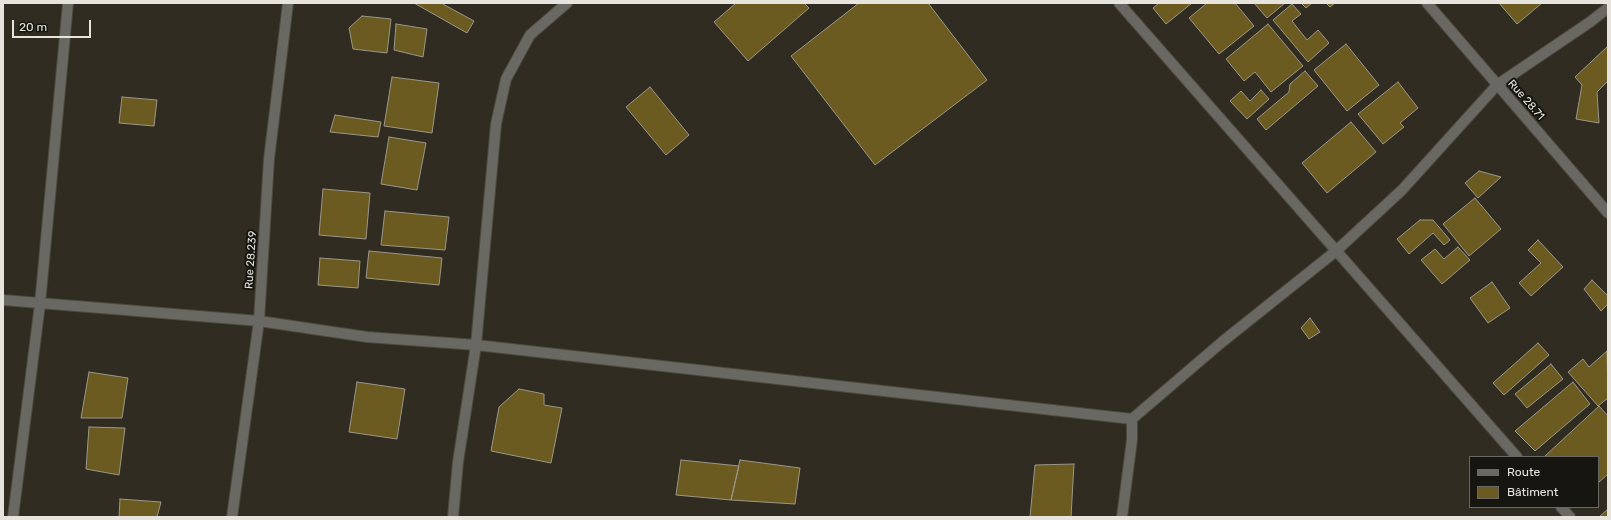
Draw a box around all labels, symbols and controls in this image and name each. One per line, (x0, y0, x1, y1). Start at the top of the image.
scale bar (14, 12, 93, 38)
text: 20 m (19, 20, 47, 34)
street label: Rue 28.71 (1505, 77, 1547, 123)
street label: Rue 28.239 (242, 230, 260, 290)
legend (1469, 456, 1599, 508)
text: Route (1507, 465, 1540, 479)
text: Bâtiment (1507, 485, 1558, 499)

